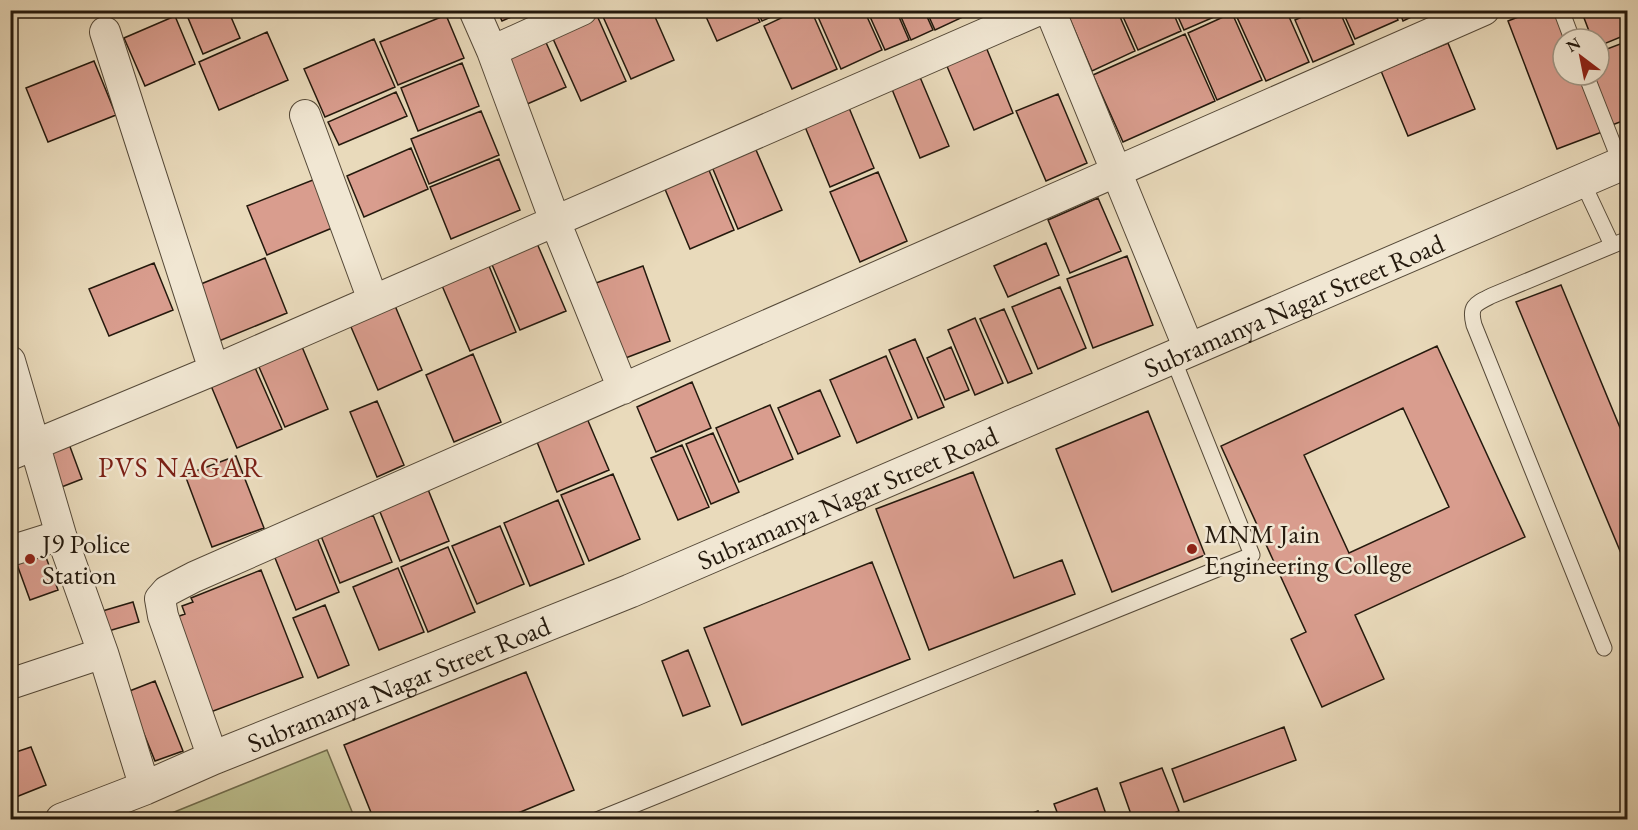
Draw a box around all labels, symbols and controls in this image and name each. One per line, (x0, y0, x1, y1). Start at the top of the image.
north arrow (1551, 27, 1611, 87)
text: N (1562, 32, 1584, 57)
street label: Subramanya Nagar Street Road (1138, 225, 1449, 385)
street label: Subramanya Nagar Street Road (692, 417, 1003, 577)
district label: PVS NAGAR (98, 449, 264, 485)
place label: MNM Jain Engineering College (1204, 516, 1412, 582)
place label: J9 Police Station (40, 526, 130, 592)
marker: MNM Jain Engineering College (1185, 542, 1199, 556)
marker: J9 Police Station (23, 552, 37, 566)
street label: Subramanya Nagar Street Road (242, 607, 555, 760)

